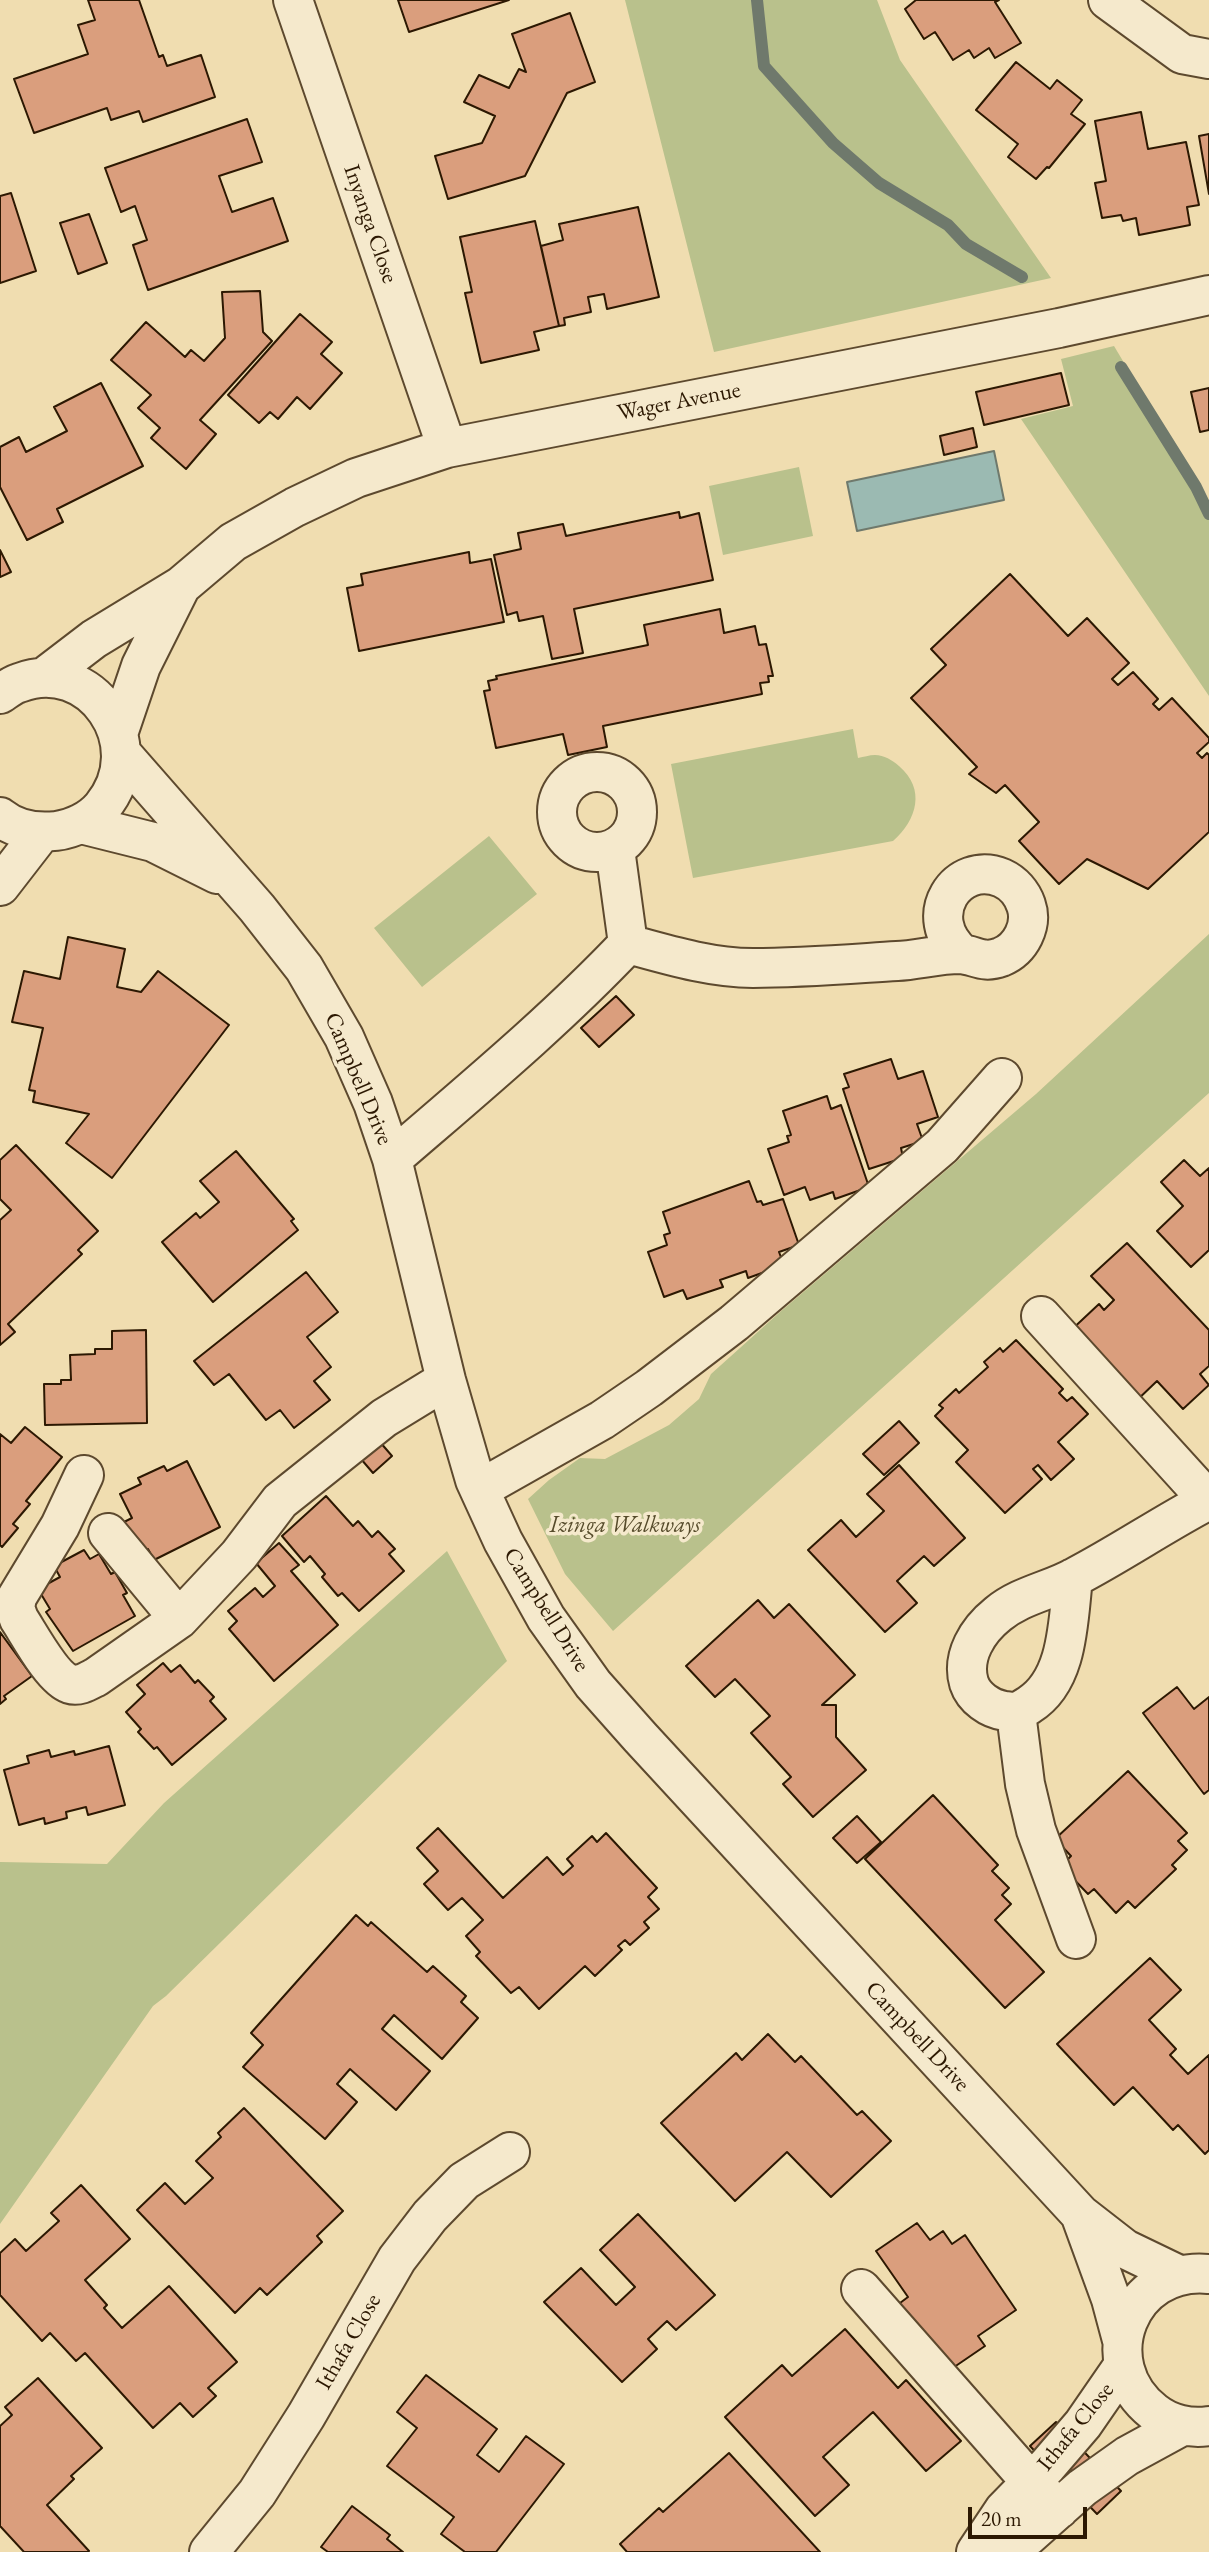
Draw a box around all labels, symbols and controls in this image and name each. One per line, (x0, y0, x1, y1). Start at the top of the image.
street label: Inyanga Close (337, 161, 403, 287)
street label: Wager Avenue (615, 377, 743, 427)
street label: Campbell Drive (318, 1009, 398, 1149)
park label: Izinga Walkways (550, 1512, 700, 1540)
street label: Campbell Drive (497, 1543, 595, 1677)
street label: Campbell Drive (859, 1976, 975, 2098)
street label: Ithafa Close (310, 2289, 388, 2395)
street label: Ithafa Close (1032, 2377, 1120, 2477)
scale bar (971, 2492, 1090, 2536)
text: 20 m (981, 2505, 1022, 2532)

